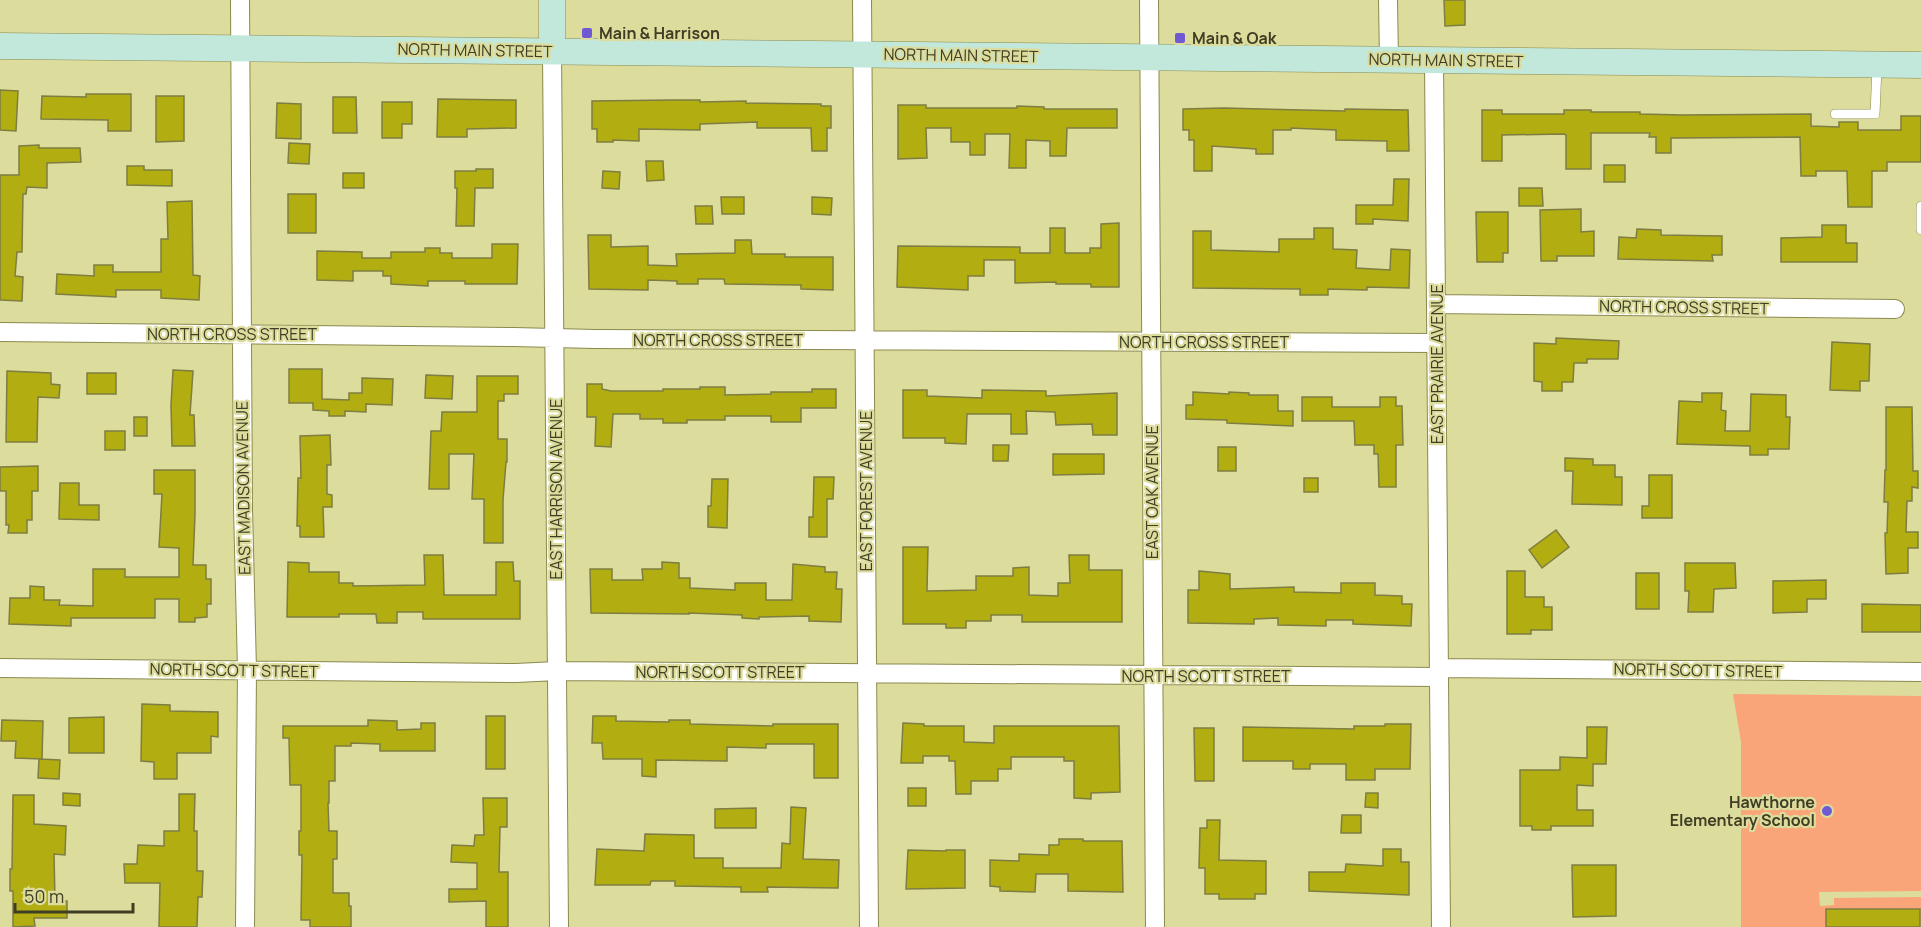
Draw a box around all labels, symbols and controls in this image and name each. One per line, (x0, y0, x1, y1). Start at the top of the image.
place label: Main & Harrison (599, 22, 720, 44)
marker: Main & Harrison (580, 26, 594, 40)
place label: Main & Oak (1192, 27, 1277, 49)
marker: Main & Oak (1173, 31, 1187, 45)
street label: NORTH MAIN STREET (397, 38, 553, 62)
street label: NORTH MAIN STREET (883, 43, 1039, 67)
street label: NORTH MAIN STREET (1368, 48, 1524, 72)
street label: EAST PRAIRIE AVENUE (1426, 284, 1448, 444)
street label: NORTH CROSS STREET (1599, 295, 1770, 319)
street label: NORTH CROSS STREET (147, 323, 317, 345)
street label: NORTH CROSS STREET (633, 329, 803, 351)
street label: NORTH CROSS STREET (1119, 331, 1289, 353)
street label: EAST HARRISON AVENUE (545, 399, 567, 579)
street label: EAST MADISON AVENUE (230, 401, 256, 575)
street label: EAST FOREST AVENUE (855, 411, 877, 571)
street label: EAST OAK AVENUE (1141, 425, 1163, 559)
street label: NORTH SCOTT STREET (149, 658, 319, 682)
street label: NORTH SCOTT STREET (1613, 658, 1783, 682)
street label: NORTH SCOTT STREET (636, 661, 805, 683)
street label: NORTH SCOTT STREET (1122, 665, 1291, 687)
place label: Hawthorne Elementary School (1670, 791, 1815, 831)
marker: Hawthorne Elementary School (1820, 804, 1834, 818)
scale bar (15, 876, 134, 914)
text: 50 m (24, 884, 64, 908)

